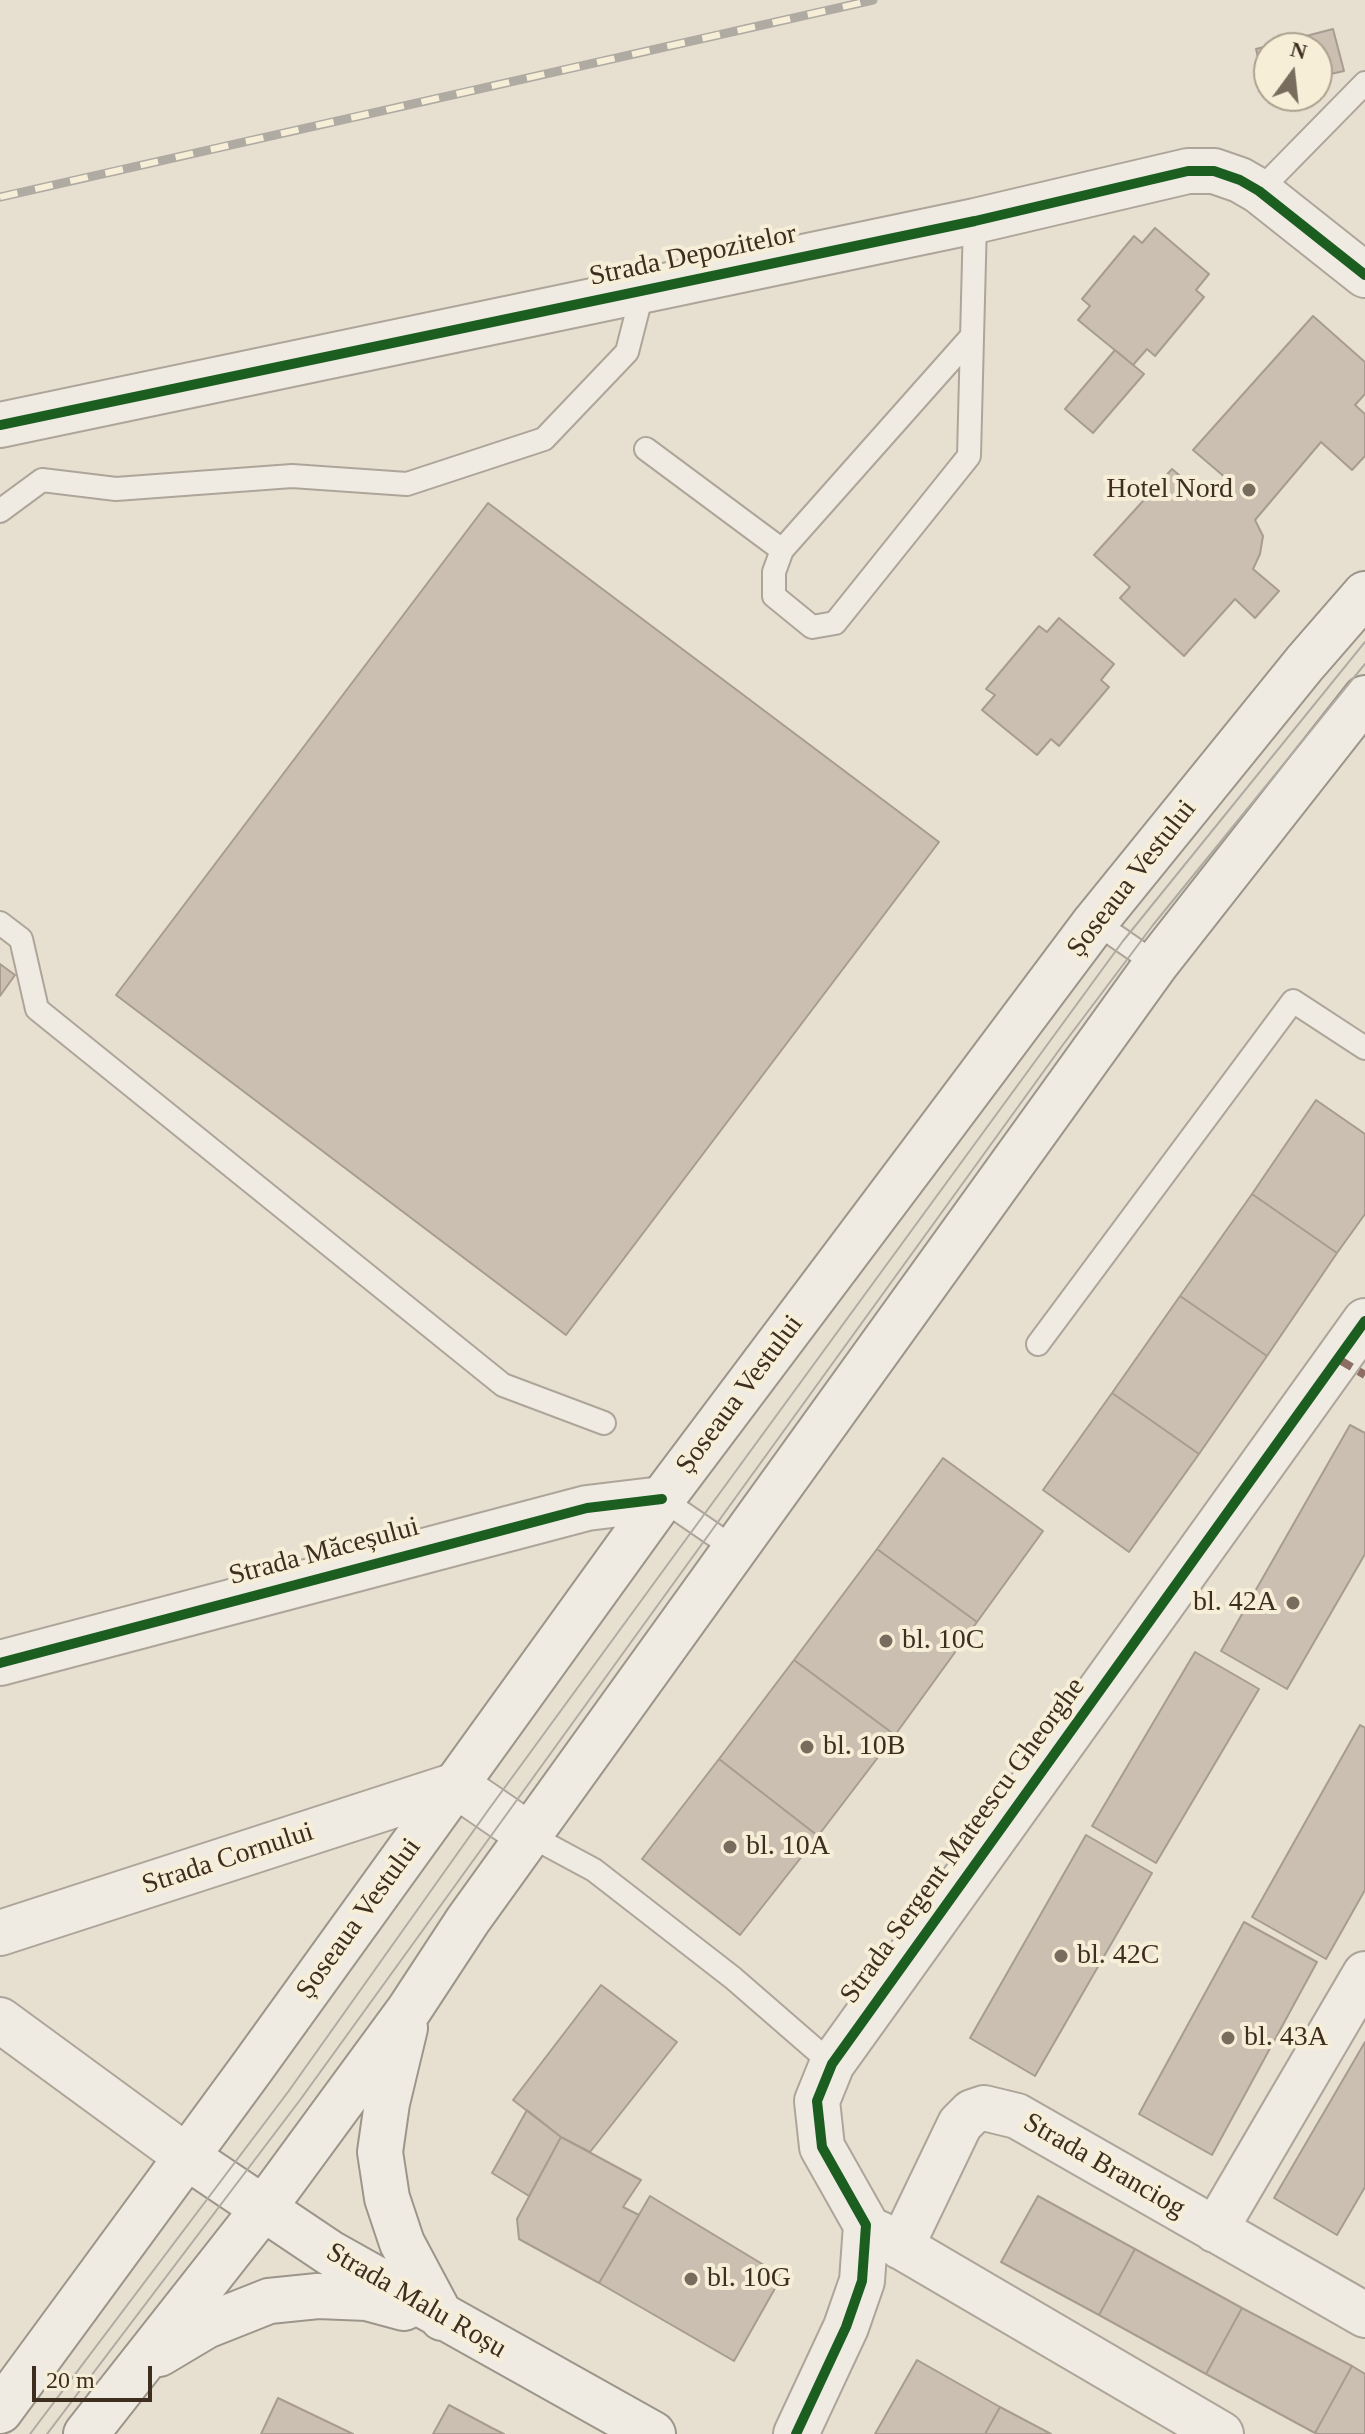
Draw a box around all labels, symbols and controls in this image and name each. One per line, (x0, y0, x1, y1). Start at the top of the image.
north arrow (1253, 32, 1333, 112)
text: N (1288, 36, 1310, 64)
street label: Strada Depozitelor (586, 218, 800, 294)
place label: Hotel Nord (1106, 473, 1233, 507)
marker: Hotel Nord (1240, 481, 1258, 499)
street label: Șoseaua Vestului (1060, 794, 1204, 964)
street label: Șoseaua Vestului (669, 1309, 811, 1481)
street label: Strada Măceșului (225, 1511, 423, 1593)
place label: bl. 42A (1193, 1586, 1277, 1620)
marker: bl. 42A (1284, 1594, 1302, 1612)
place label: bl. 10C (902, 1624, 984, 1658)
marker: bl. 10C (877, 1632, 895, 1650)
street label: Strada Sergent Mateescu Gheorghe (833, 1671, 1093, 2011)
place label: bl. 10B (823, 1730, 905, 1764)
marker: bl. 10B (798, 1738, 816, 1756)
street label: Strada Cornului (138, 1816, 318, 1902)
place label: bl. 10A (746, 1830, 830, 1864)
street label: Șoseaua Vestului (289, 1832, 429, 2006)
marker: bl. 10A (721, 1838, 739, 1856)
place label: bl. 42C (1077, 1939, 1159, 1973)
marker: bl. 42C (1052, 1947, 1070, 1965)
place label: bl. 43A (1244, 2021, 1328, 2055)
marker: bl. 43A (1219, 2029, 1237, 2047)
street label: Strada Branciog (1017, 2106, 1191, 2226)
street label: Strada Malu Roșu (320, 2236, 512, 2366)
place label: bl. 10G (707, 2262, 791, 2296)
marker: bl. 10G (682, 2270, 700, 2288)
scale bar (36, 2350, 156, 2400)
text: 20 m (46, 2367, 95, 2393)

